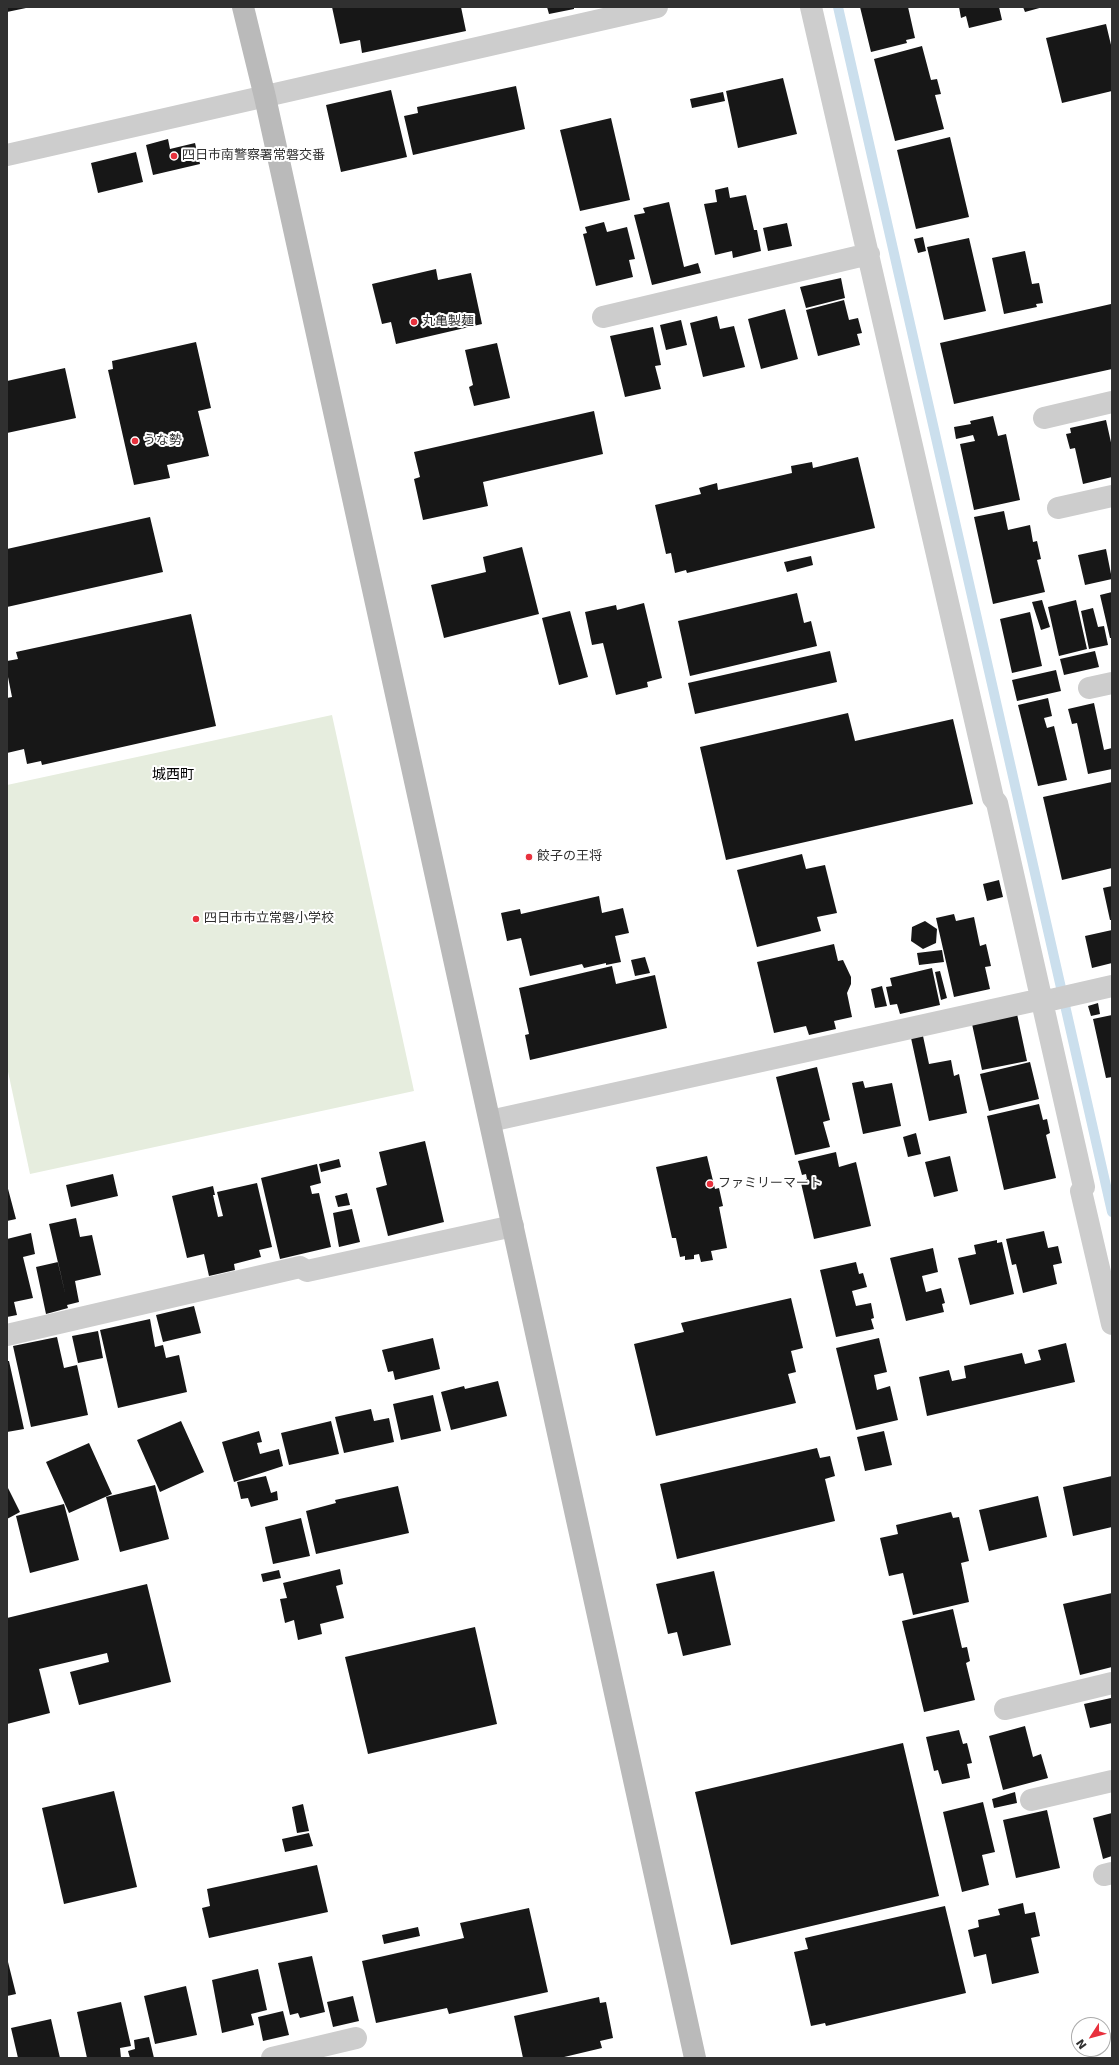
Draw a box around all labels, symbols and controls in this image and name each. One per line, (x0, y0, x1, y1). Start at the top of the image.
place label: 四日市南警察署常磐交番 (182, 148, 325, 164)
marker: 四日市南警察署常磐交番 (169, 151, 179, 161)
place label: 丸亀製麺 (422, 314, 474, 330)
marker: 丸亀製麺 (409, 317, 419, 327)
place label: うな勢 (143, 433, 182, 449)
marker: うな勢 (130, 436, 140, 446)
district label: 城西町 (152, 767, 194, 783)
place label: 餃子の王将 (537, 849, 602, 865)
marker: 餃子の王将 (524, 852, 534, 862)
place label: 四日市市立常磐小学校 (204, 911, 334, 927)
marker: 四日市市立常磐小学校 (191, 914, 201, 924)
place label: ファミリーマート (718, 1176, 822, 1192)
marker: ファミリーマート (705, 1179, 715, 1189)
north arrow (1071, 2017, 1111, 2057)
text: N (1074, 2036, 1090, 2051)

